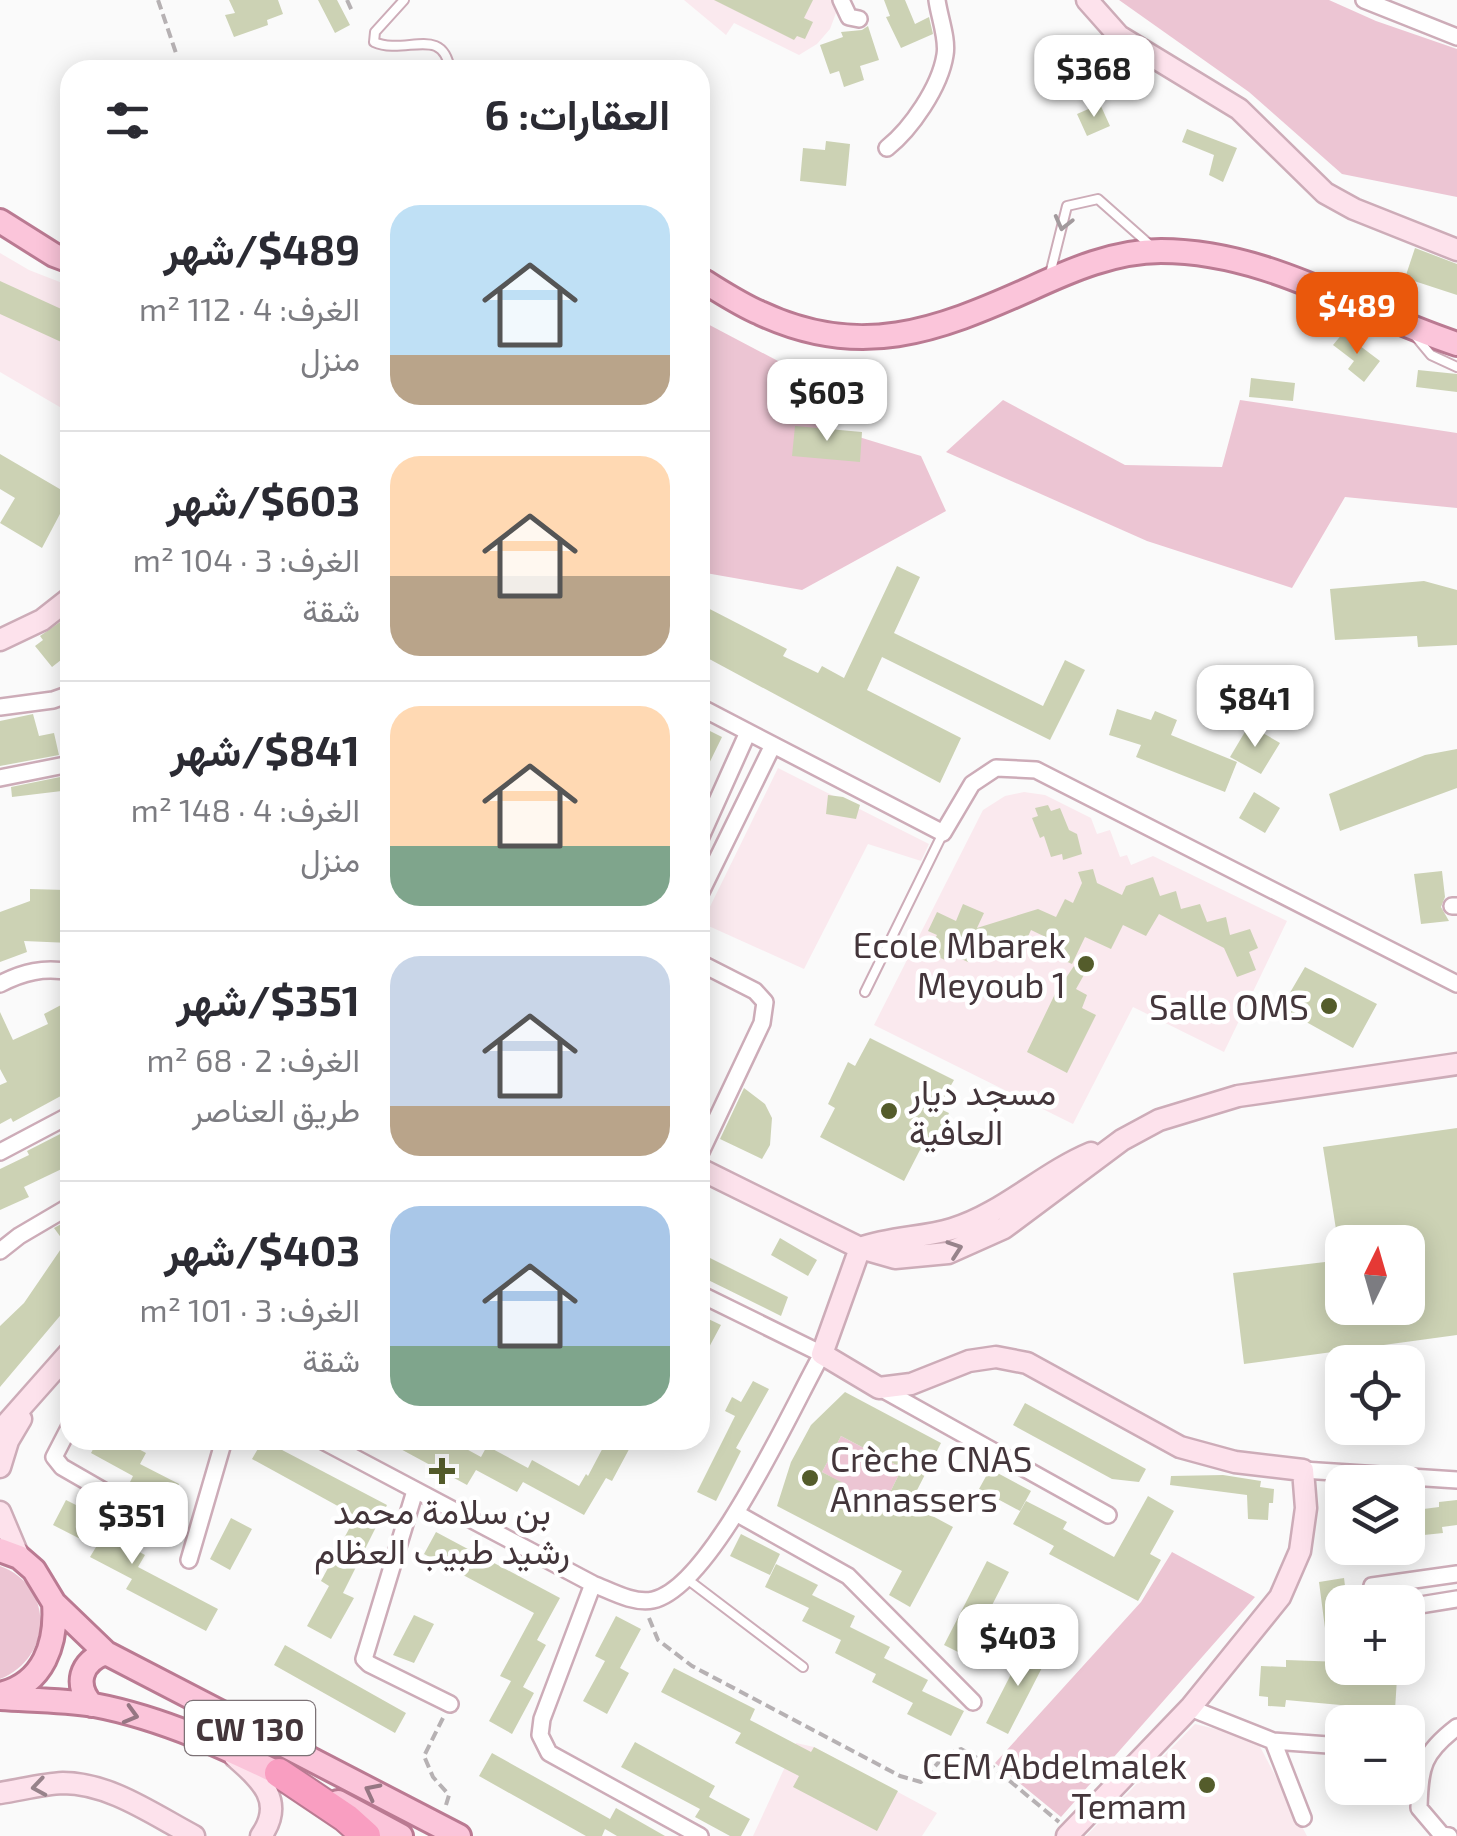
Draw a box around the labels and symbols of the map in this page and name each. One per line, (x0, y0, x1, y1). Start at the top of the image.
pin: $368 (1035, 35, 1153, 120)
one-way arrow (1054, 214, 1075, 231)
pin: $489 (1298, 272, 1416, 357)
pin: $603 (768, 359, 886, 444)
pin: $841 (1196, 665, 1314, 750)
place label: Ecole Mbarek Meyoub 1 (853, 923, 1066, 1005)
marker: Ecole Mbarek Meyoub 1 (1075, 953, 1097, 975)
place label: Salle OMS (1149, 985, 1309, 1027)
marker: Salle OMS (1318, 995, 1340, 1017)
place label: مسجد ديار العافية (908, 1070, 1056, 1153)
marker: مسجد ديار العافية (878, 1100, 900, 1122)
north arrow (1325, 1225, 1425, 1325)
one-way arrow (945, 1240, 962, 1260)
place label: Crèche CNAS Annassers (830, 1437, 1032, 1519)
marker: بن سلامة محمد رشيد طبيب العظام (429, 1458, 455, 1484)
marker: Crèche CNAS Annassers (799, 1467, 821, 1489)
pin: $351 (73, 1482, 191, 1567)
place label: بن سلامة محمد رشيد طبيب العظام (314, 1489, 570, 1575)
pin: $403 (959, 1604, 1077, 1689)
road number: CW 130 (185, 1701, 315, 1755)
one-way arrow (122, 1704, 139, 1725)
place label: CEM Abdelmalek Temam (922, 1744, 1187, 1826)
marker: CEM Abdelmalek Temam (1196, 1774, 1218, 1796)
one-way arrow (30, 1776, 47, 1797)
one-way arrow (365, 1784, 383, 1803)

